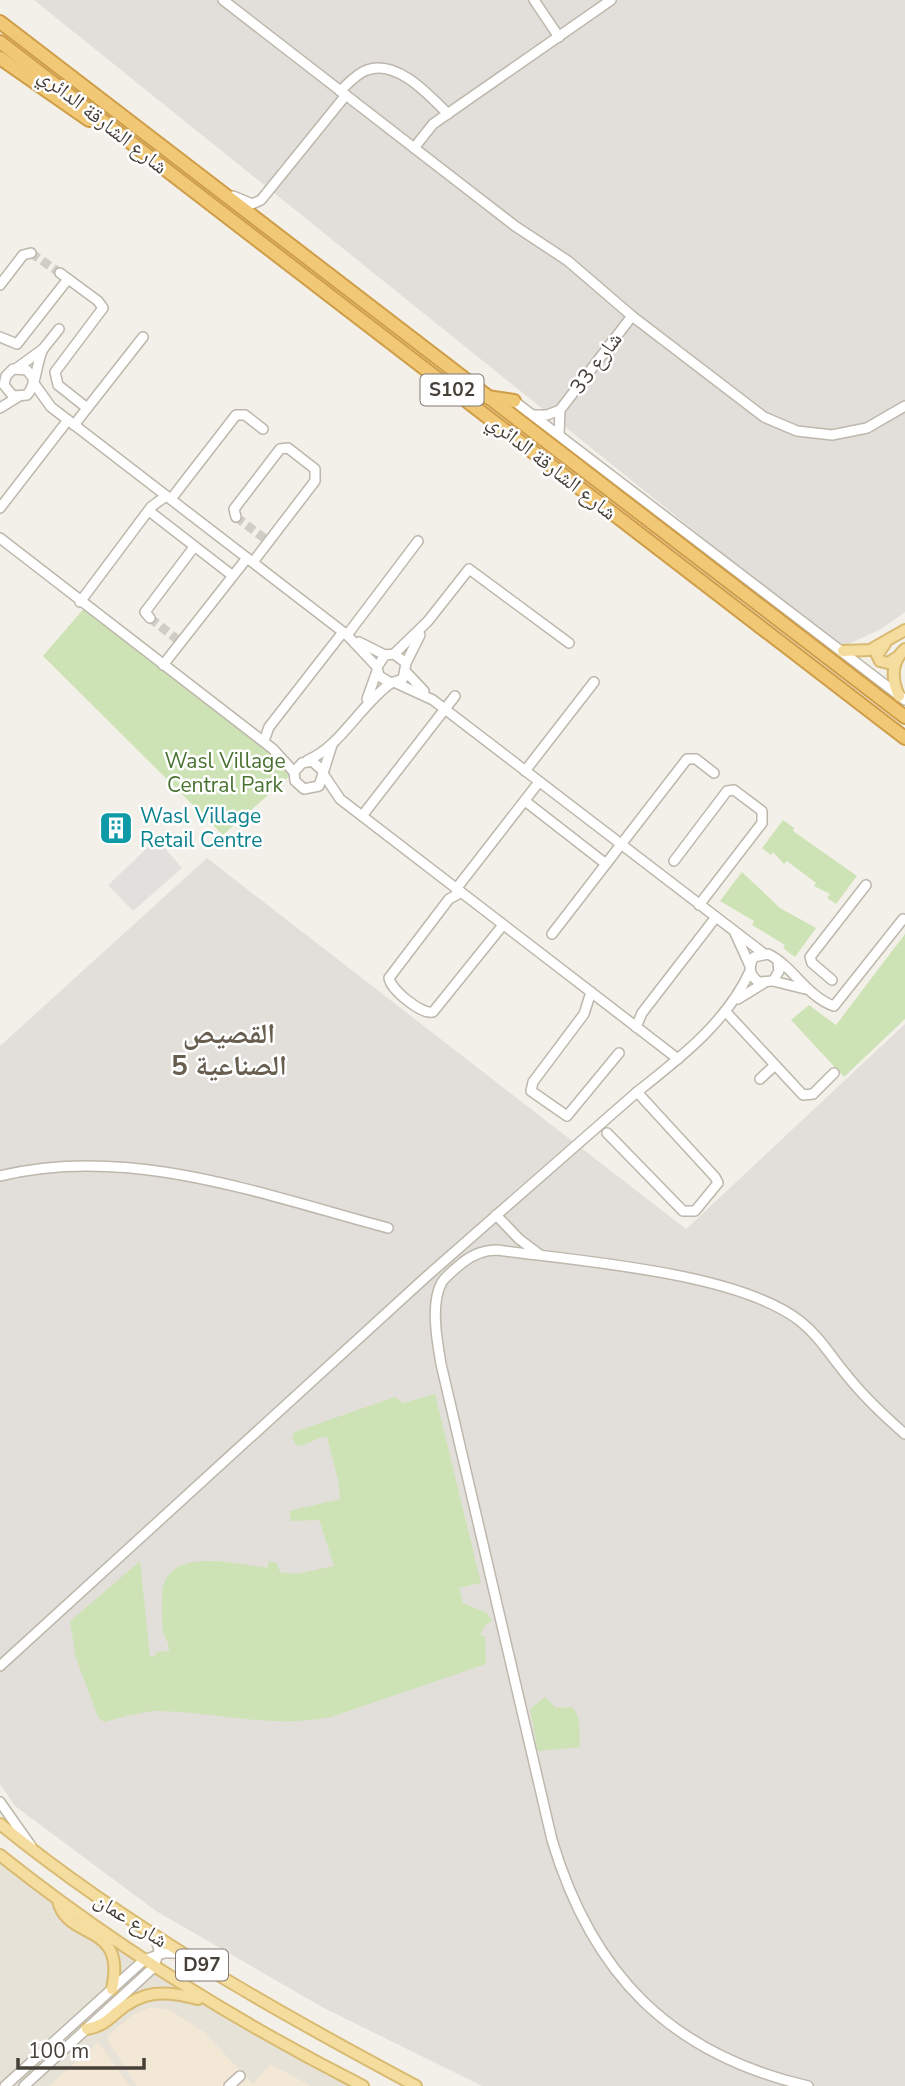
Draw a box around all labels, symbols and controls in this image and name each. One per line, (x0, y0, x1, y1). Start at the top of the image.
street label: شارع الشارقة الدائري (31, 61, 174, 182)
street label: شارع 33 (564, 326, 628, 400)
road number: S102 (420, 374, 484, 406)
street label: شارع الشارقة الدائري (480, 407, 623, 528)
park label: Wasl Village Central Park (164, 747, 286, 799)
place label: Wasl Village Retail Centre (140, 802, 262, 854)
building icon: Wasl Village Retail Centre (97, 809, 135, 847)
district label: القصيص الصناعية 5 (171, 1015, 287, 1085)
street label: شارع عمان (89, 1886, 173, 1954)
road number: D97 (176, 1950, 228, 1980)
scale bar (18, 2026, 144, 2070)
text: 100 m (28, 2037, 89, 2065)

